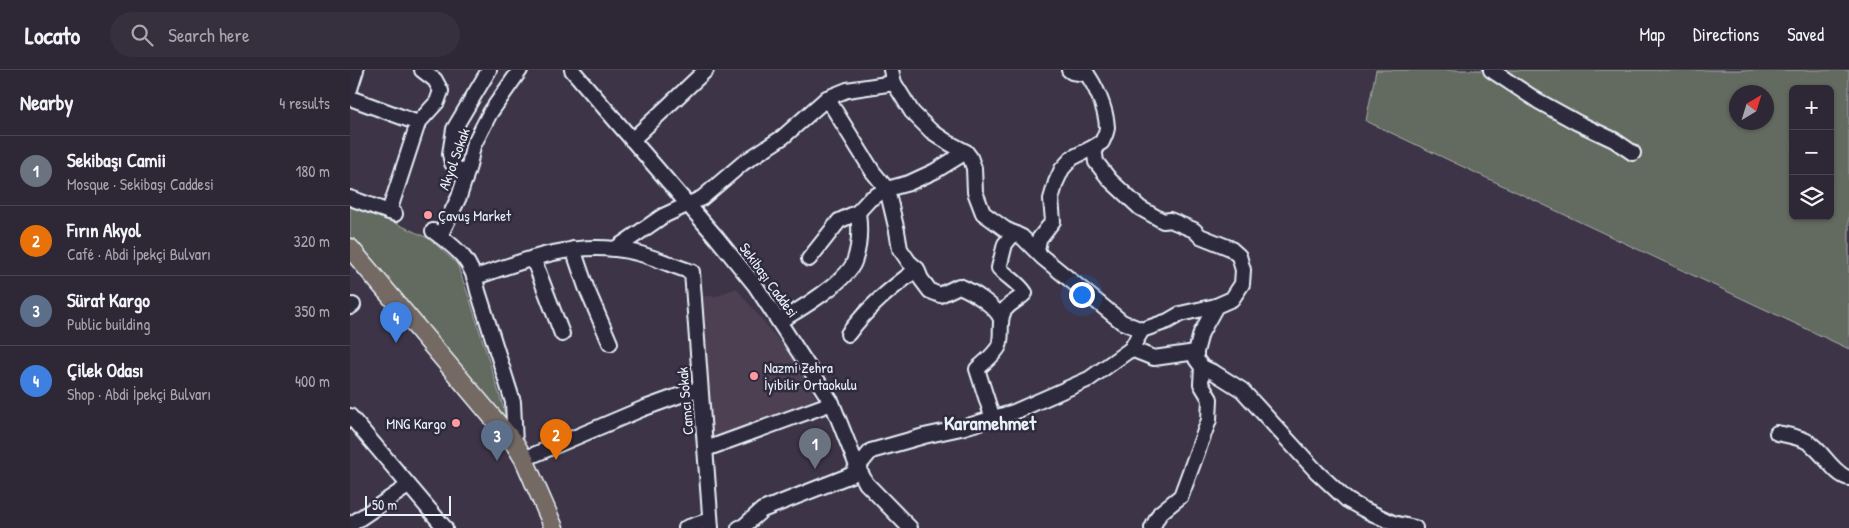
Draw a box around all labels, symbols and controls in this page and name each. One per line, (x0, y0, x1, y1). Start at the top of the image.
search box (110, 12, 460, 57)
text: Locato (25, 19, 80, 51)
icon: search (128, 21, 156, 49)
text: Search here (168, 22, 249, 48)
text: Map (1640, 22, 1665, 47)
text: Directions (1693, 22, 1759, 47)
text: Saved (1787, 22, 1824, 47)
north arrow (1729, 85, 1774, 130)
map controls (1789, 85, 1834, 220)
button: + (1789, 85, 1834, 130)
text: Nearby (20, 88, 73, 117)
text: 4 results (279, 92, 330, 114)
street label: Akyol Sokak (433, 125, 475, 193)
button: − (1789, 130, 1834, 175)
text: Sekibaşı Camii (67, 147, 166, 173)
text: 1 (33, 160, 39, 182)
text: 180 m (296, 160, 330, 182)
text: Mosque · Sekibaşı Caddesi (67, 173, 214, 195)
button: layers (1789, 175, 1834, 220)
place label: Çavuş Market (438, 205, 512, 226)
marker: Çavuş Market (422, 209, 434, 221)
text: Fırın Akyol (67, 217, 141, 243)
text: 2 (32, 230, 40, 252)
text: 320 m (294, 230, 330, 252)
street label: Sekibaşı Caddesi (735, 238, 803, 322)
text: Café · Abdi İpekçi Bulvarı (67, 243, 211, 265)
your location (1069, 282, 1095, 308)
text: Sürat Kargo (67, 287, 150, 313)
text: 3 (32, 300, 40, 322)
text: 350 m (294, 300, 330, 322)
pin: 4 (380, 302, 412, 343)
text: Public building (67, 313, 150, 335)
text: Çilek Odası (67, 357, 144, 383)
place label: Nazmi Zehra İyibilir Ortaokulu (764, 357, 857, 395)
street label: Camcı Sokak (672, 366, 698, 436)
text: 4 (33, 370, 39, 392)
text: 400 m (295, 370, 330, 392)
marker: Nazmi Zehra İyibilir Ortaokulu (748, 370, 760, 382)
text: Shop · Abdi İpekçi Bulvarı (67, 383, 211, 405)
district label: Karamehmet (944, 409, 1037, 436)
place label: MNG Kargo (386, 413, 446, 434)
marker: MNG Kargo (450, 417, 462, 429)
pin: 2 (540, 419, 572, 460)
pin: 3 (481, 420, 513, 461)
pin: 1 (799, 428, 831, 469)
scale bar (365, 493, 451, 516)
text: 50 m (372, 495, 397, 514)

